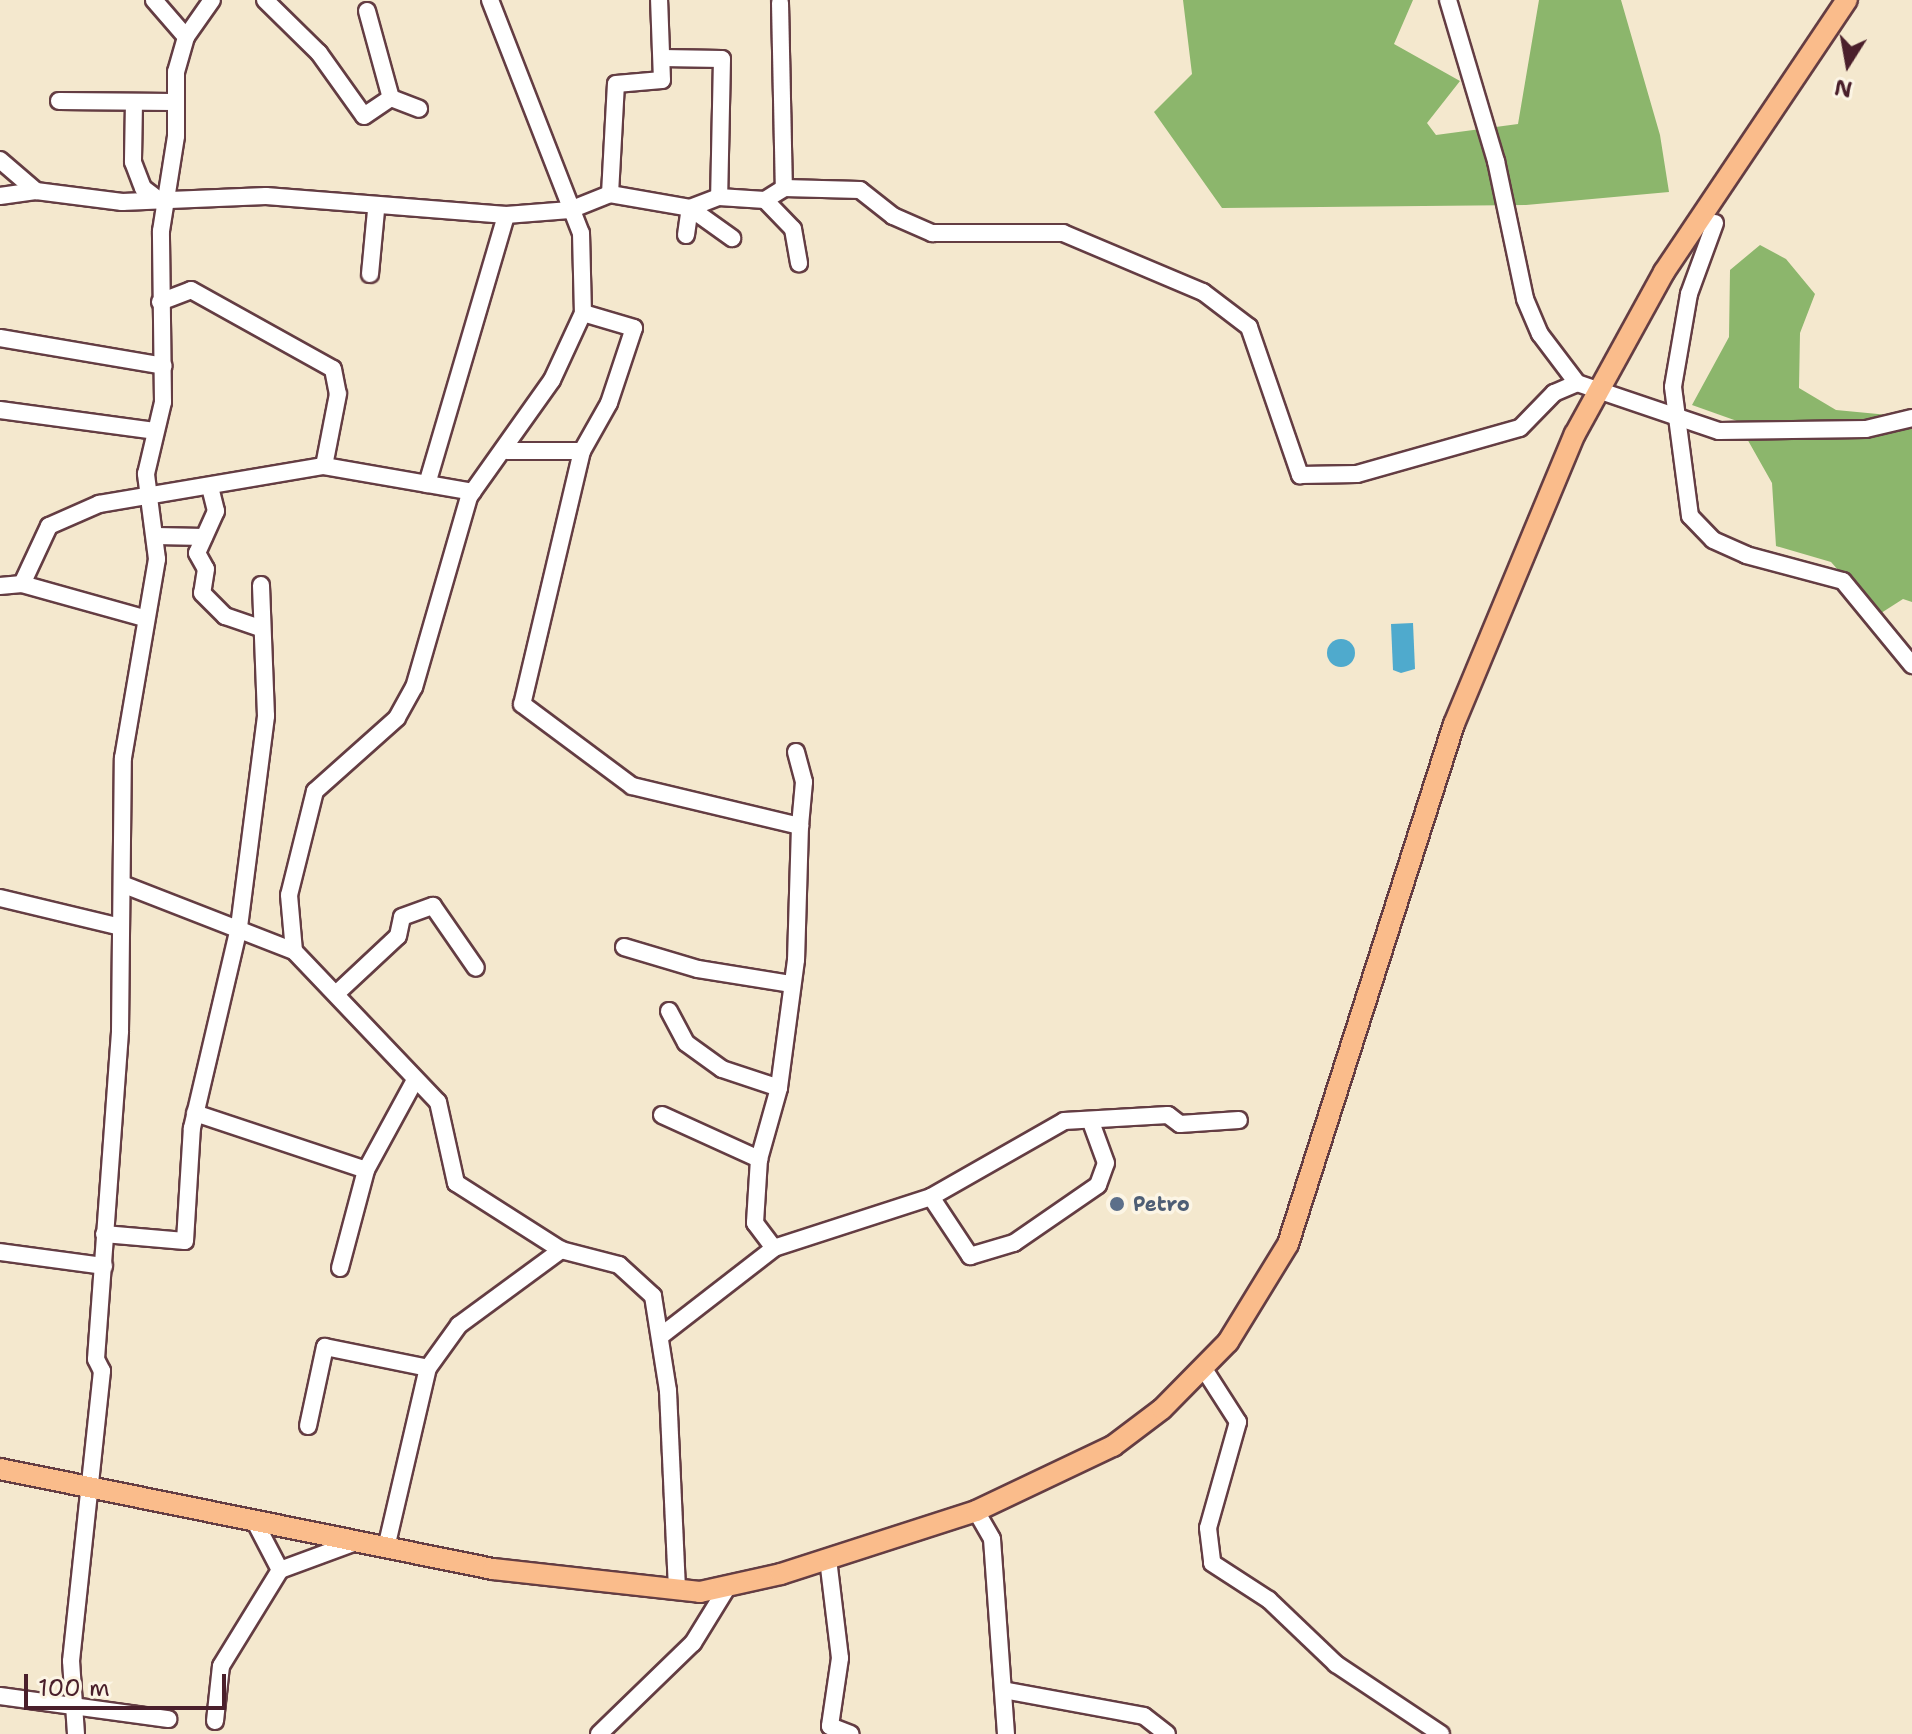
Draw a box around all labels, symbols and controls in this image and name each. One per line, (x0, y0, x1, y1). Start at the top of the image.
north arrow (1808, 24, 1888, 104)
text: N (1832, 72, 1855, 104)
place label: Petro (1133, 1192, 1190, 1216)
marker: Petro (1108, 1195, 1126, 1213)
scale bar (28, 1658, 230, 1708)
text: 100 m (38, 1672, 110, 1704)

